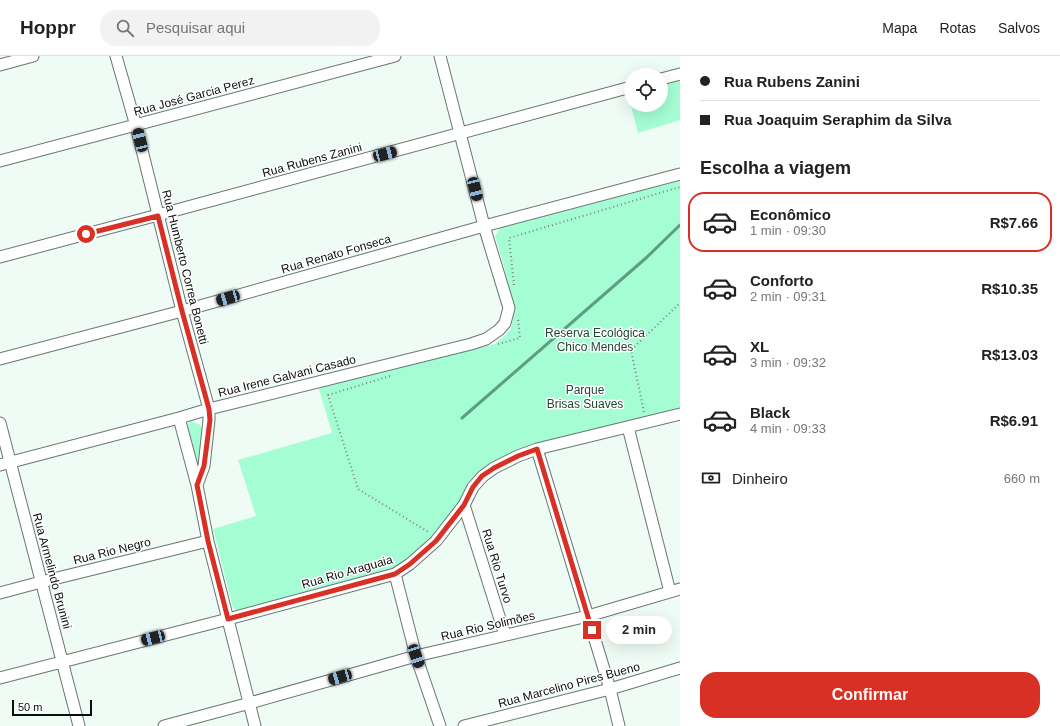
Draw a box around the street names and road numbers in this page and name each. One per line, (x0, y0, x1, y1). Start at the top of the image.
street label: Rua José Garcia Perez (132, 73, 256, 119)
street label: Rua Rubens Zanini (261, 140, 363, 180)
street label: Rua Humberto Correa Bonetti (159, 188, 211, 346)
street label: Rua Renato Fonseca (280, 232, 393, 276)
street label: Rua Irene Galvani Casado (217, 352, 358, 400)
street label: Rua Armelindo Brunini (30, 512, 74, 630)
street label: Rua Rio Turvo (479, 527, 515, 605)
street label: Rua Rio Negro (72, 535, 153, 567)
street label: Rua Rio Araguaia (300, 552, 394, 592)
street label: Rua Rio Solimões (440, 608, 536, 644)
street label: Rua Marcelino Pires Bueno (497, 659, 642, 711)

